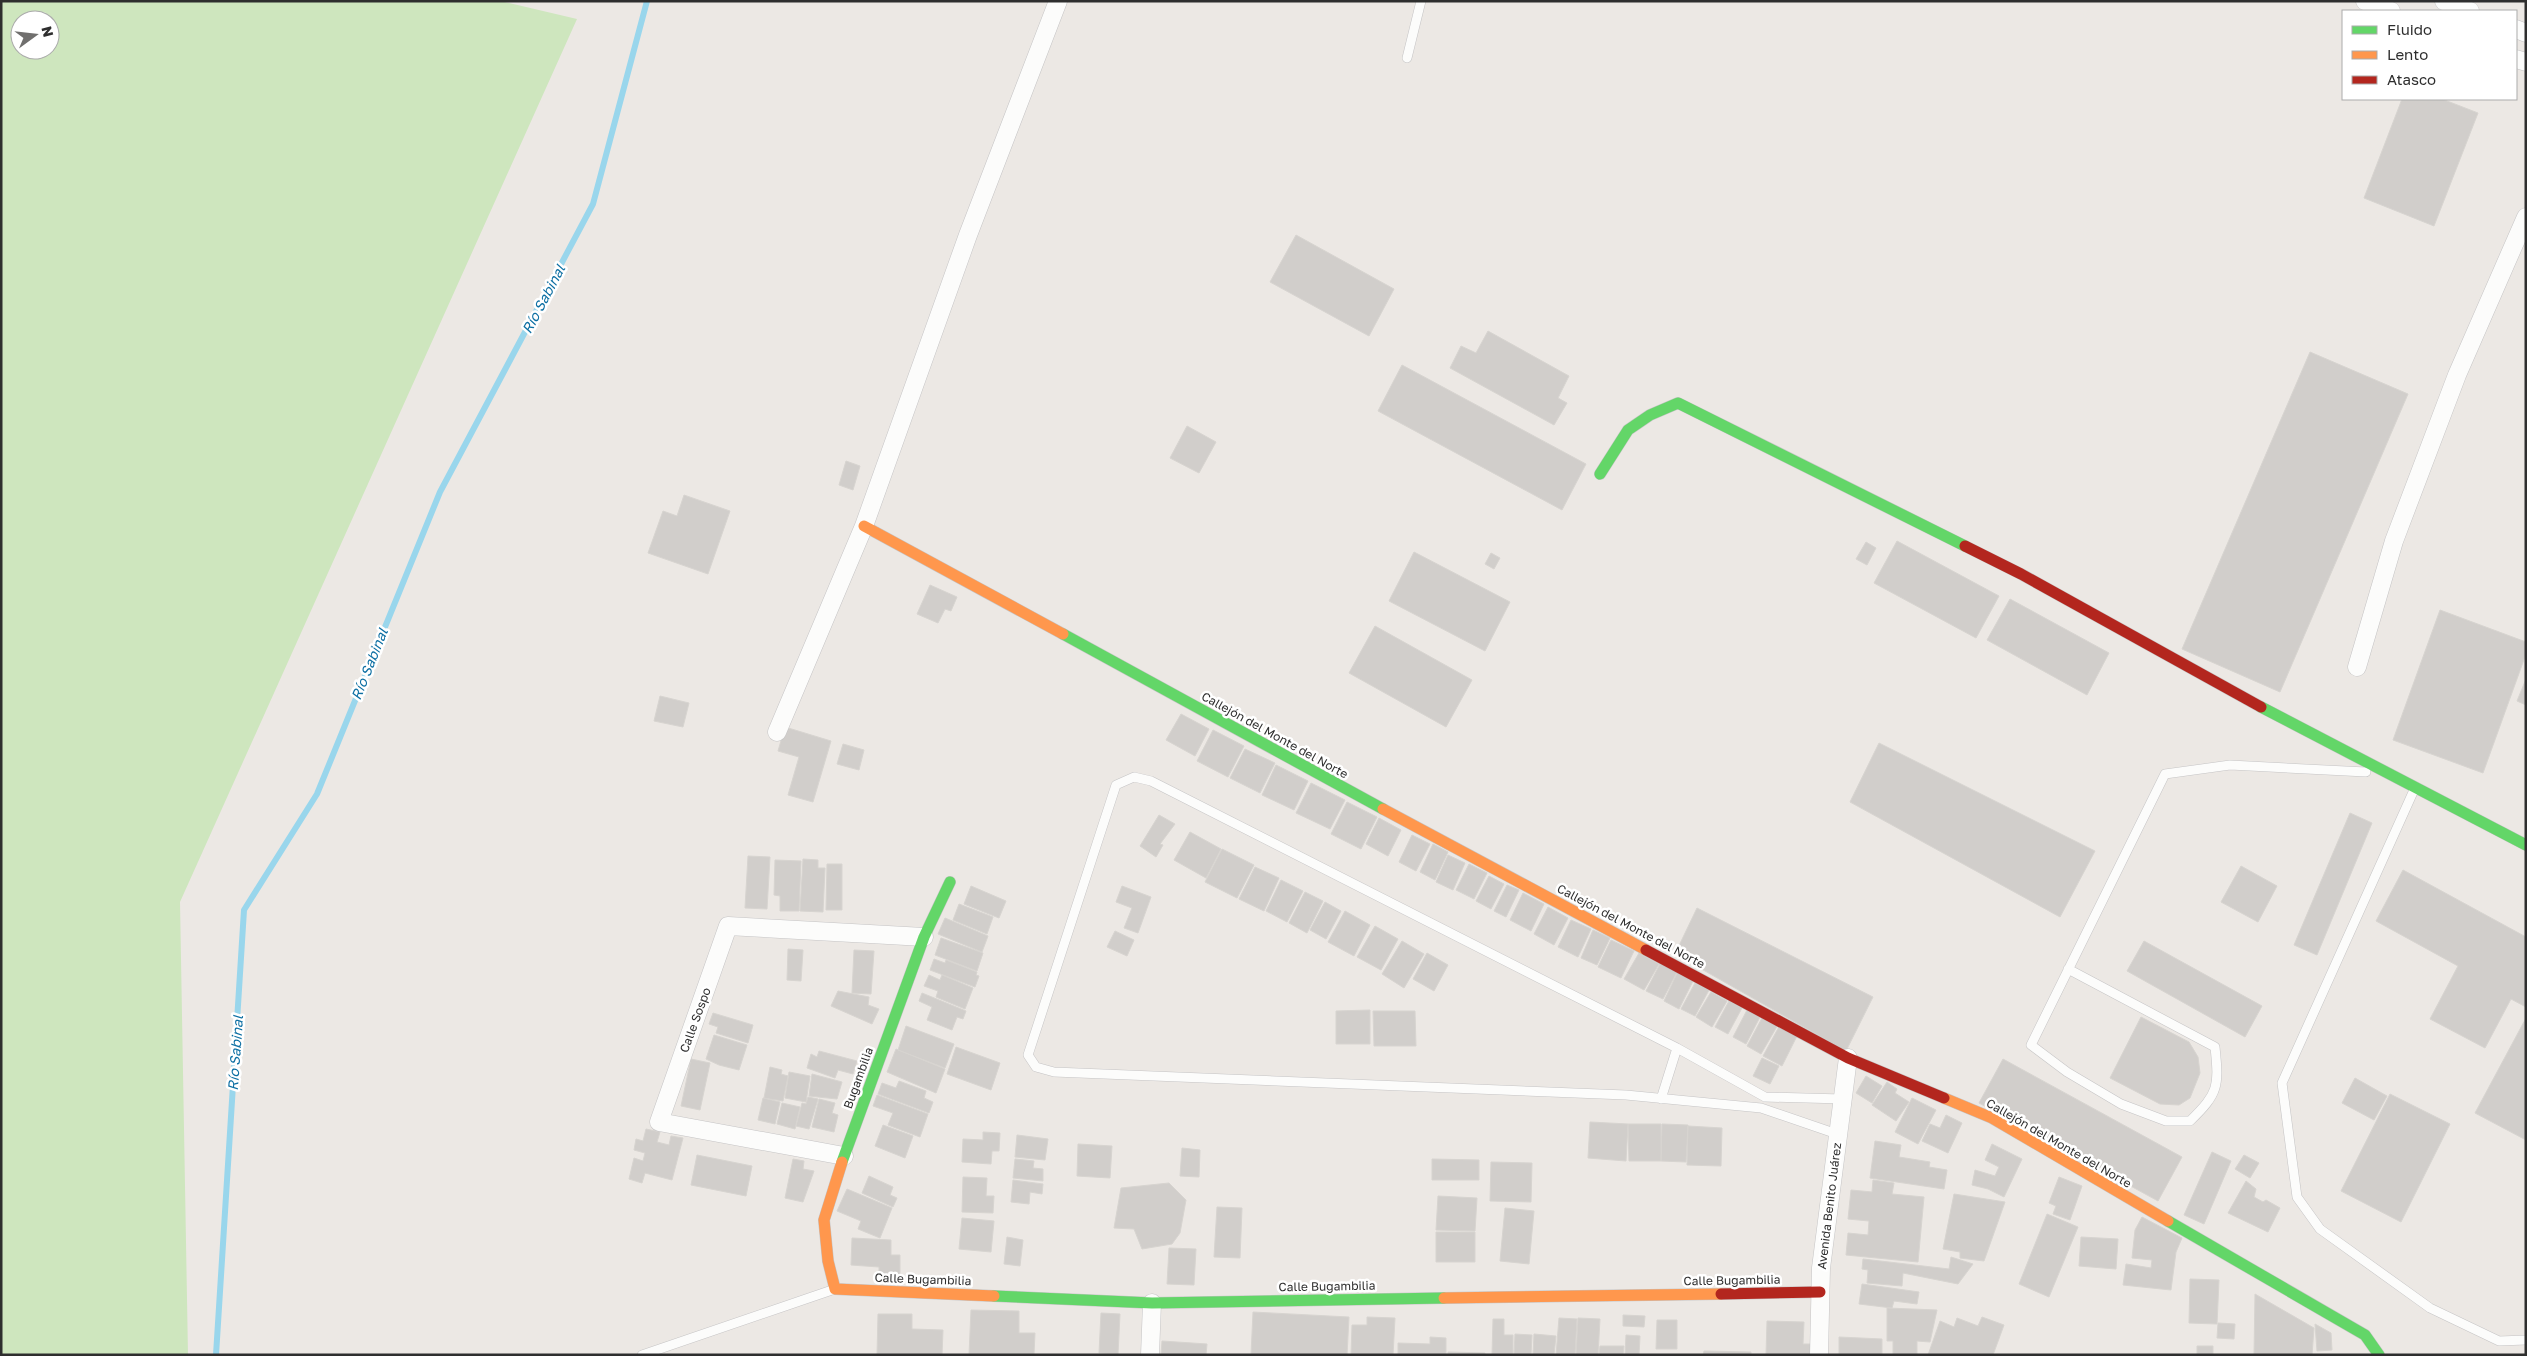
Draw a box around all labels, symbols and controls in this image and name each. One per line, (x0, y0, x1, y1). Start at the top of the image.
north arrow (10, 10, 60, 60)
legend (2342, 10, 2517, 100)
text: Fluido (2387, 20, 2432, 38)
text: N (38, 24, 58, 39)
text: Lento (2387, 45, 2428, 63)
text: Atasco (2387, 70, 2436, 88)
water label: Río Sabinal (518, 261, 568, 336)
water label: Río Sabinal (347, 625, 391, 702)
street label: Callejón del Monte del Norte (1199, 688, 1351, 782)
street label: Callejón del Monte del Norte (1555, 881, 1707, 971)
street label: Calle Sospo (676, 985, 714, 1055)
water label: Río Sabinal (224, 1014, 246, 1091)
street label: Bugambilia (840, 1045, 876, 1111)
street label: Callejón del Monte del Norte (1984, 1095, 2134, 1191)
street label: Avenida Benito Juárez (1814, 1142, 1844, 1270)
street label: Calle Bugambilia (874, 1270, 972, 1288)
street label: Calle Bugambilia (1683, 1272, 1781, 1288)
street label: Calle Bugambilia (1278, 1278, 1376, 1294)

